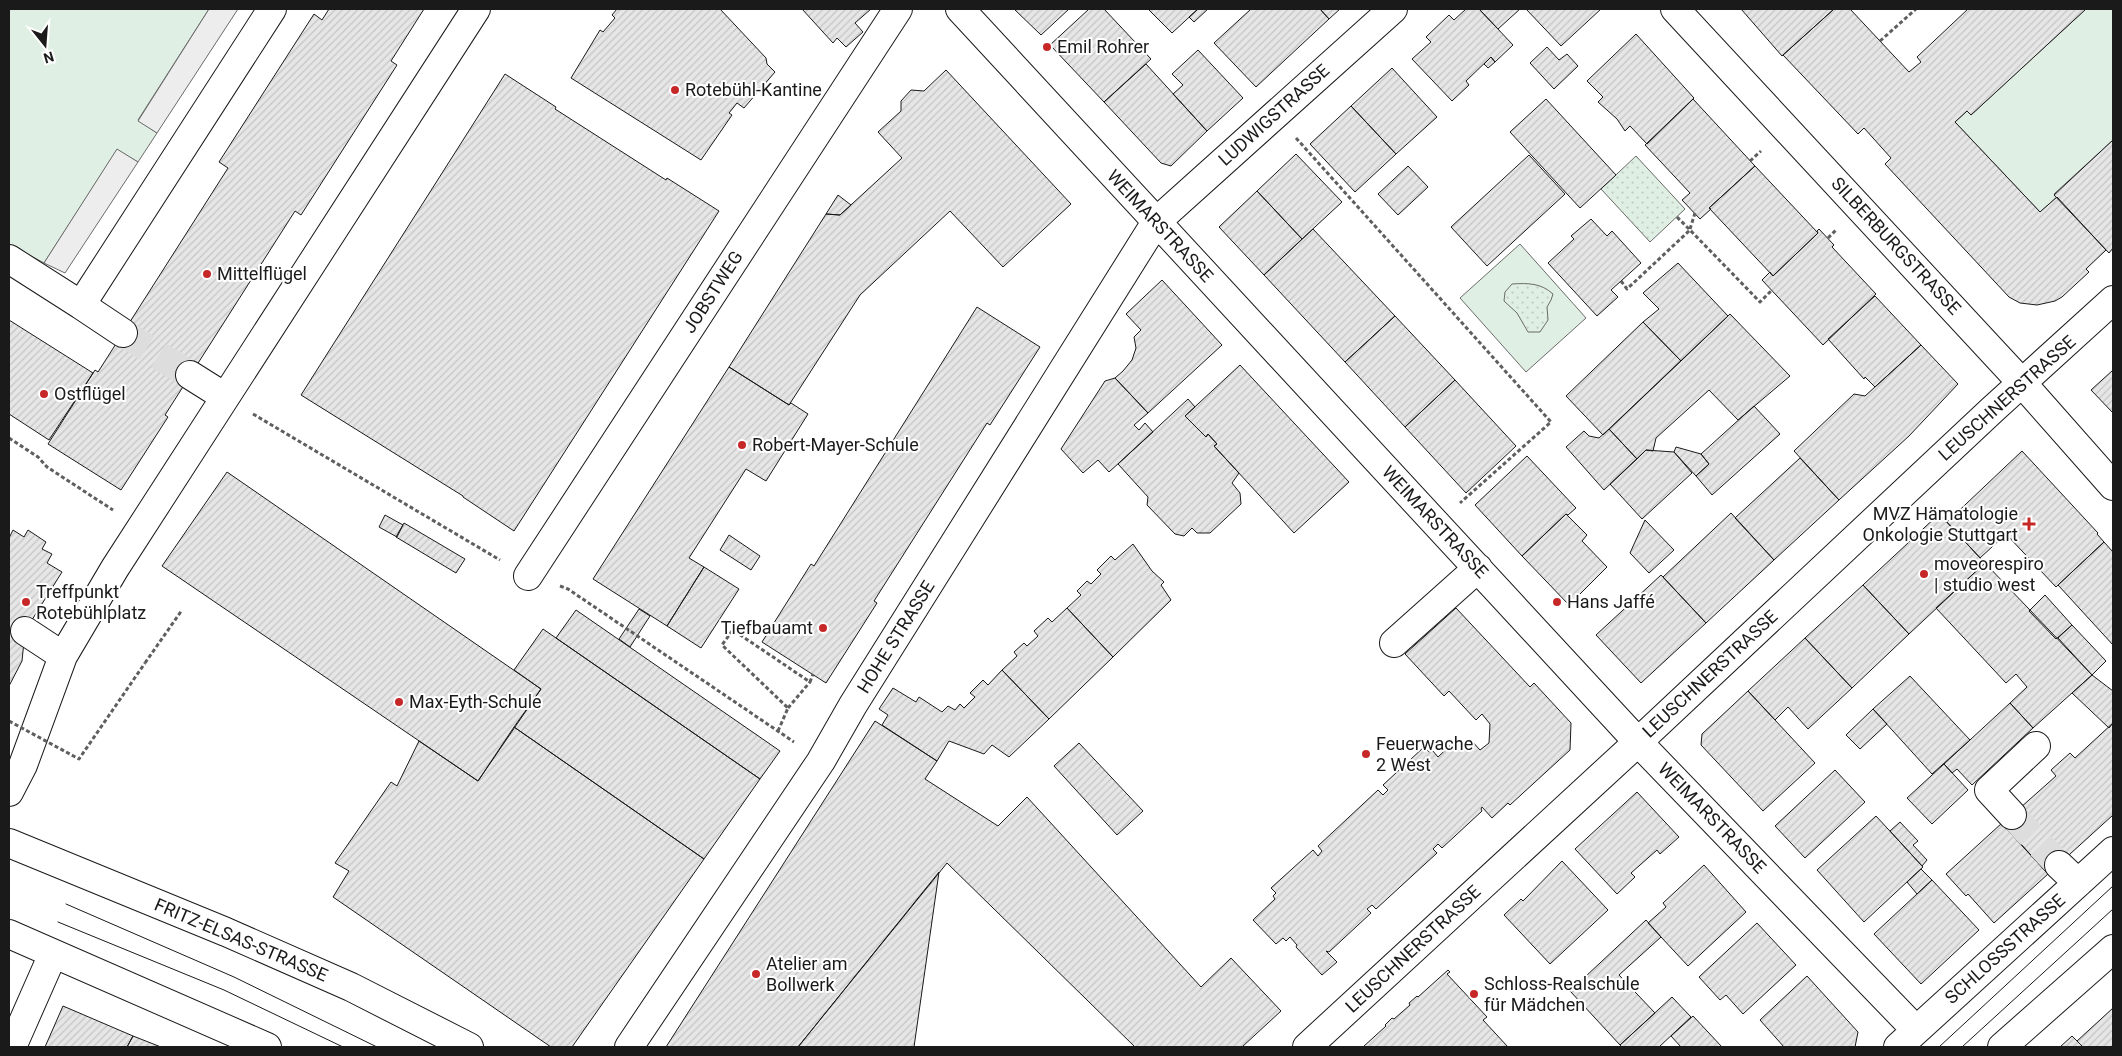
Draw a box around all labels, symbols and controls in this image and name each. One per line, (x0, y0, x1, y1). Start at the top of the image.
north arrow (20, 20, 70, 70)
place label: Emil Rohrer (1057, 36, 1149, 57)
marker: Emil Rohrer (1041, 41, 1053, 53)
text: N (42, 48, 56, 67)
street label: LUDWIGSTRASSE (1214, 59, 1333, 170)
place label: Rotebühl-Kantine (685, 79, 822, 100)
marker: Rotebühl-Kantine (669, 84, 681, 96)
street label: WEIMARSTRASSE (1103, 165, 1218, 286)
street label: SILBERBURGSTRASSE (1827, 173, 1965, 319)
street label: JOBSTWEG (678, 247, 747, 337)
place label: Mittelflügel (217, 263, 307, 284)
marker: Mittelflügel (201, 268, 213, 280)
street label: LEUSCHNERSTRASSE (1934, 331, 2079, 465)
place label: Ostflügel (54, 383, 126, 404)
marker: Ostflügel (38, 388, 50, 400)
place label: Robert-Mayer-Schule (752, 434, 919, 455)
marker: Robert-Mayer-Schule (736, 439, 748, 451)
street label: WEIMARSTRASSE (1378, 461, 1493, 582)
place label: MVZ Hämatologie Onkologie Stuttgart (1863, 503, 2018, 545)
marker: MVZ Hämatologie Onkologie Stuttgart (2022, 517, 2036, 531)
place label: moveorespiro | studio west (1934, 553, 2044, 595)
marker: moveorespiro | studio west (1918, 568, 1930, 580)
street label: HOHE STRASSE (853, 577, 939, 697)
place label: Treffpunkt Rotebühlplatz (36, 581, 146, 623)
place label: Hans Jaffé (1567, 591, 1655, 612)
marker: Treffpunkt Rotebühlplatz (20, 596, 32, 608)
marker: Hans Jaffé (1551, 596, 1563, 608)
street label: LEUSCHNERSTRASSE (1638, 606, 1781, 742)
place label: Tiefbauamt (721, 617, 813, 638)
marker: Tiefbauamt (817, 622, 829, 634)
place label: Max-Eyth-Schule (409, 691, 542, 712)
marker: Max-Eyth-Schule (393, 696, 405, 708)
place label: Feuerwache 2 West (1376, 733, 1473, 775)
marker: Feuerwache 2 West (1360, 748, 1372, 760)
street label: WEIMARSTRASSE (1654, 758, 1771, 877)
street label: LEUSCHNERSTRASSE (1341, 881, 1484, 1017)
street label: SCHLOSSSTRASSE (1940, 889, 2069, 1008)
street label: FRITZ-ELSAS-STRASSE (151, 894, 331, 986)
place label: Atelier am Bollwerk (766, 953, 847, 995)
marker: Atelier am Bollwerk (750, 968, 762, 980)
place label: Schloss-Realschule für Mädchen (1484, 973, 1640, 1015)
marker: Schloss-Realschule für Mädchen (1468, 988, 1480, 1000)

